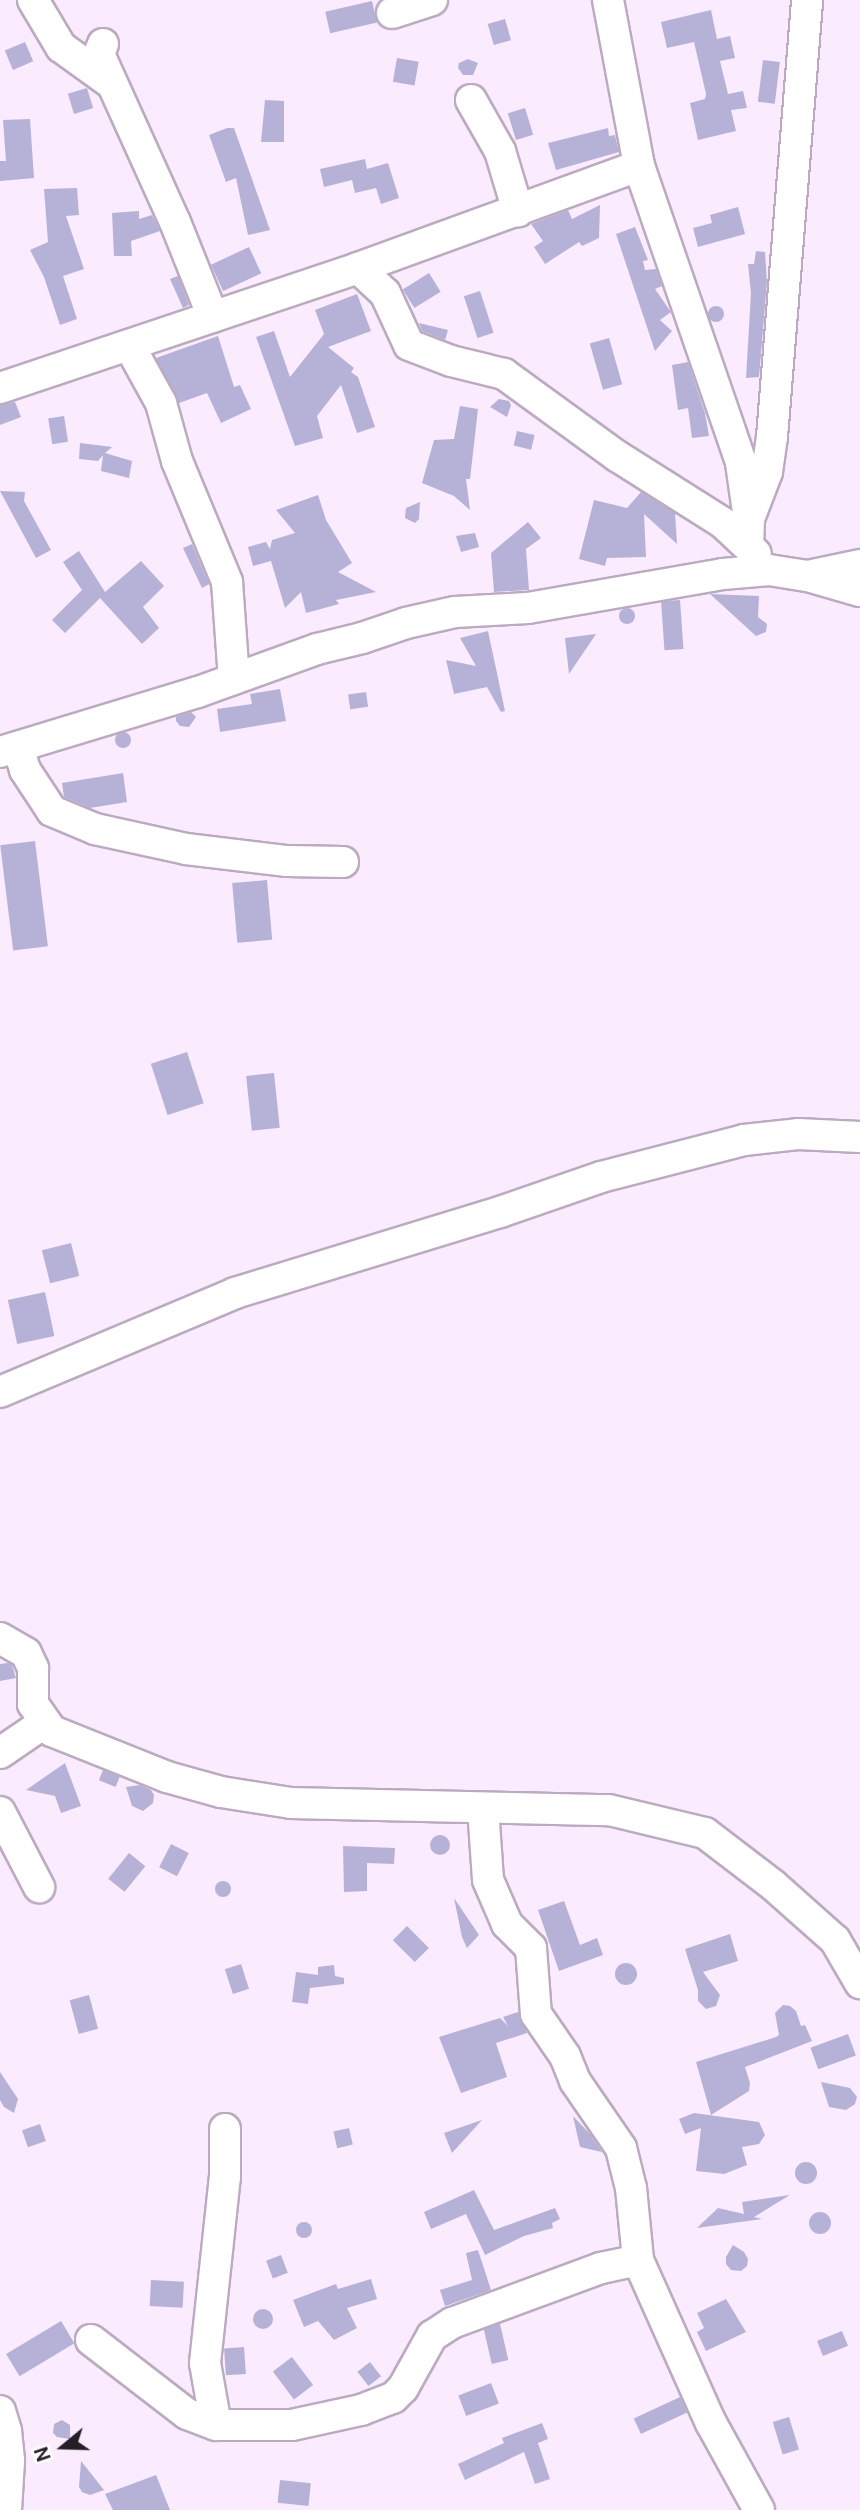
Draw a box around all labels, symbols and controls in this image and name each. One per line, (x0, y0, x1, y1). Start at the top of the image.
north arrow (28, 2412, 98, 2482)
text: N (29, 2443, 57, 2465)

